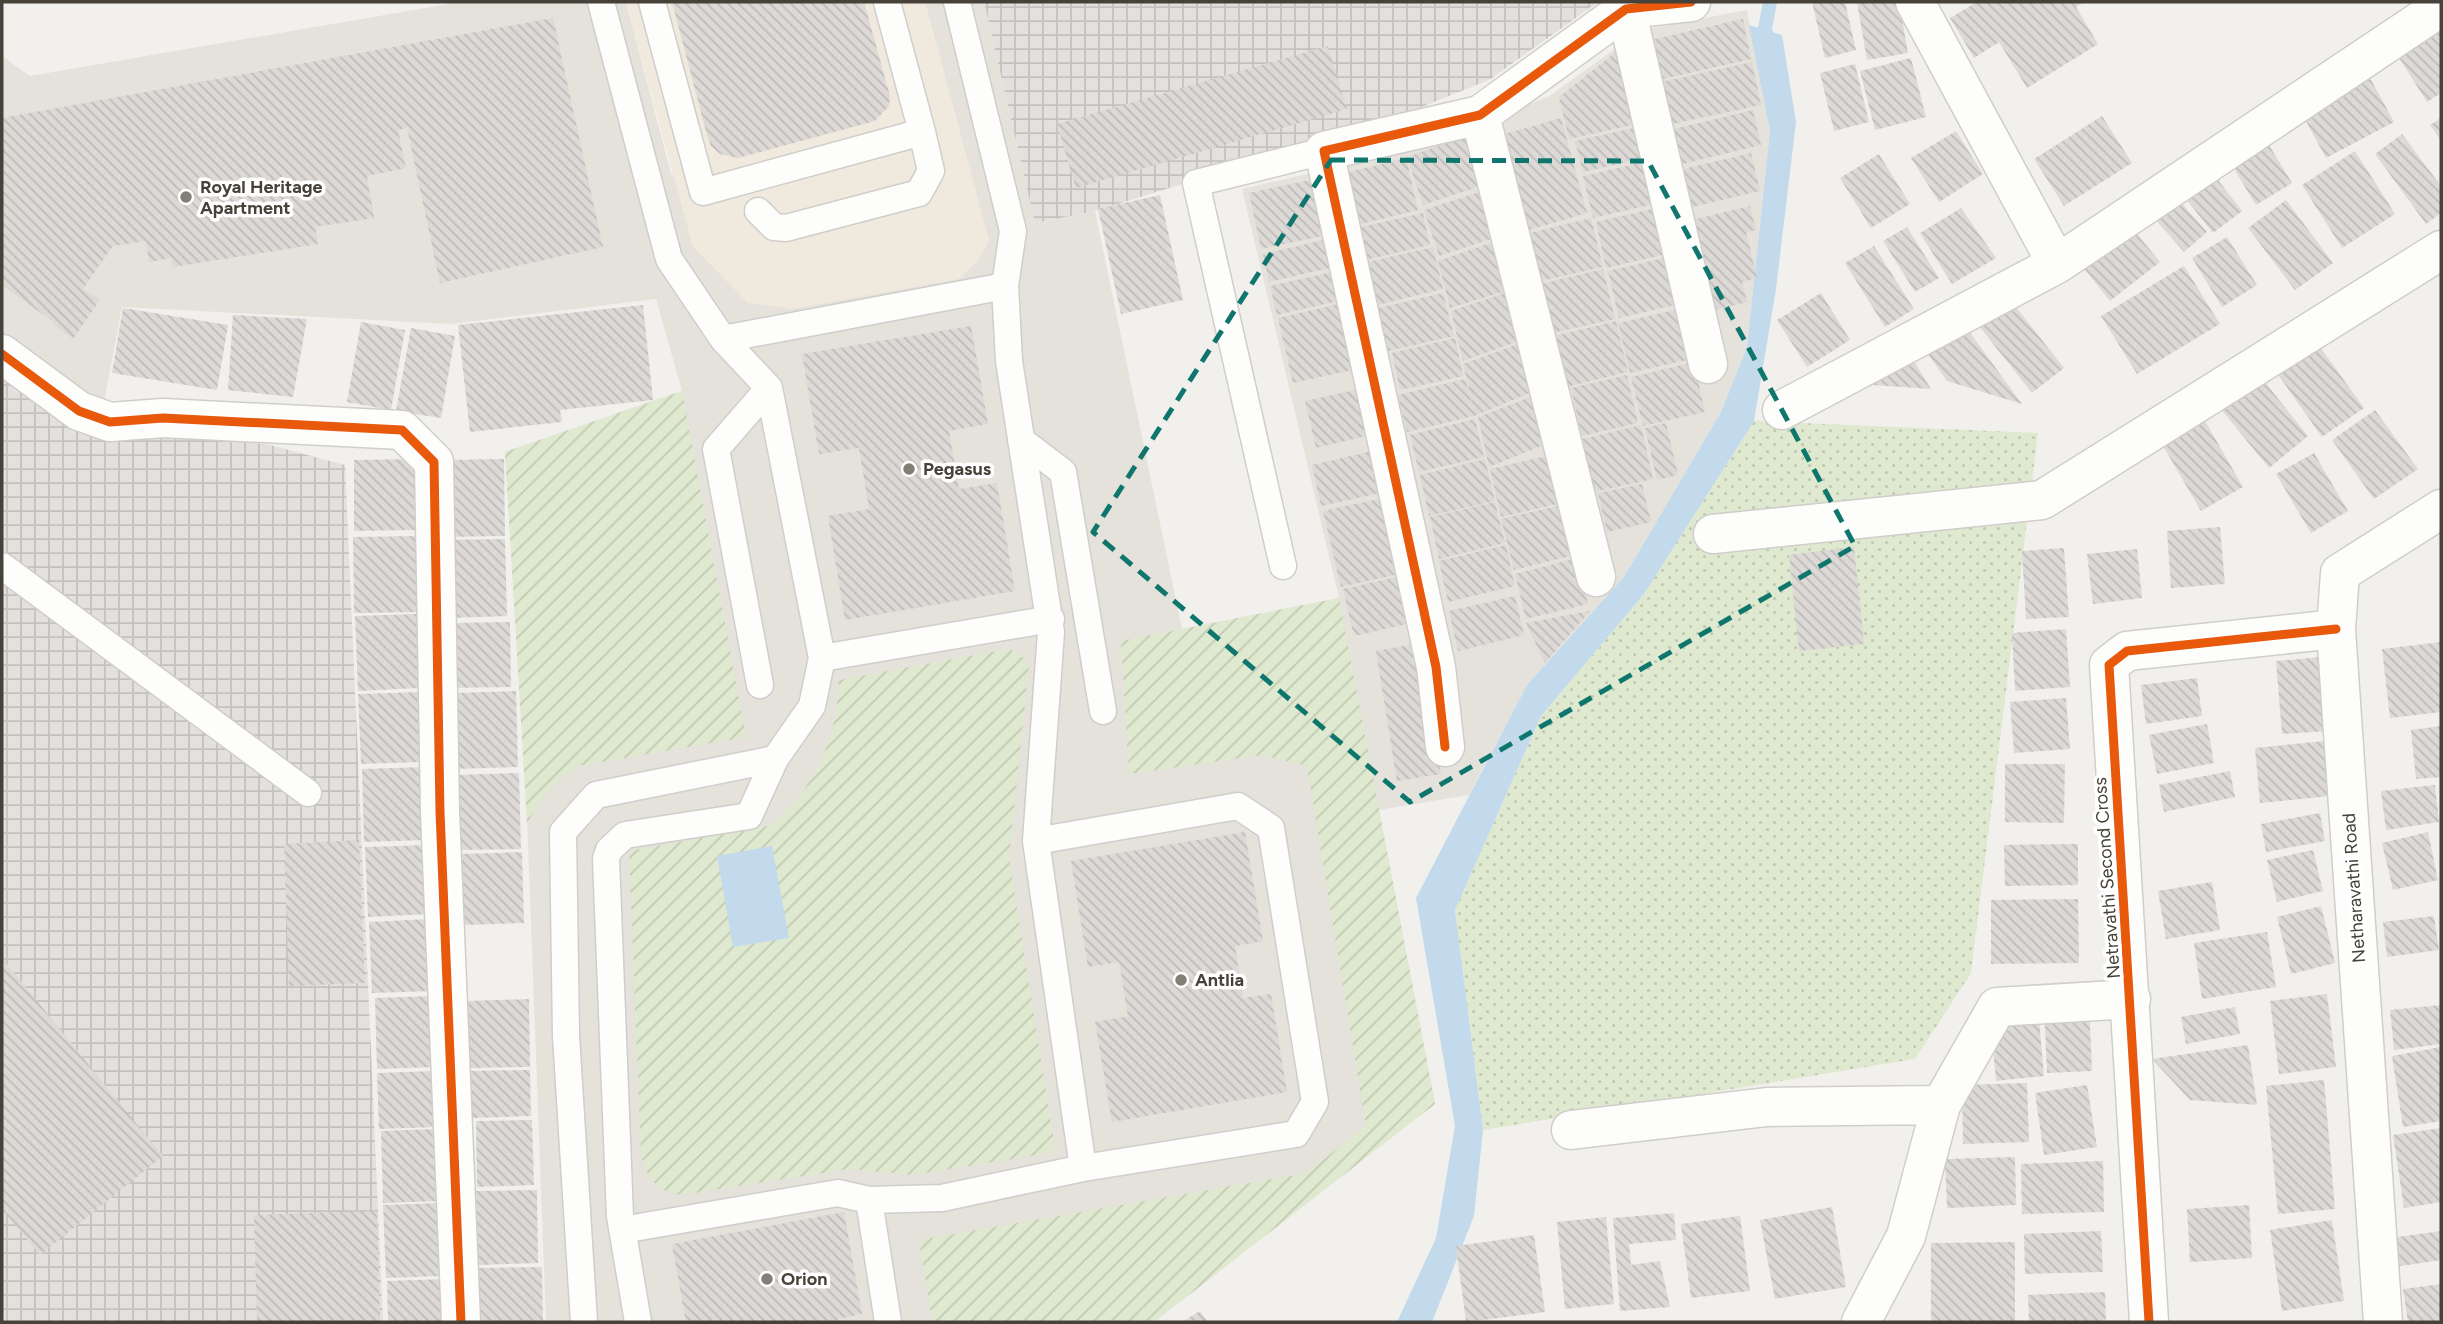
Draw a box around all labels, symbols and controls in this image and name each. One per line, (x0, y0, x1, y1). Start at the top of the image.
place label: Royal Heritage Apartment (200, 176, 323, 219)
marker: Royal Heritage Apartment (178, 189, 194, 205)
place label: Pegasus (923, 458, 992, 480)
marker: Pegasus (901, 461, 917, 477)
street label: Netravathi Second Cross (2089, 777, 2125, 979)
street label: Netharavathi Road (2338, 812, 2370, 964)
place label: Antlia (1195, 969, 1244, 991)
marker: Antlia (1173, 972, 1189, 988)
place label: Orion (781, 1268, 827, 1290)
marker: Orion (759, 1271, 775, 1287)

